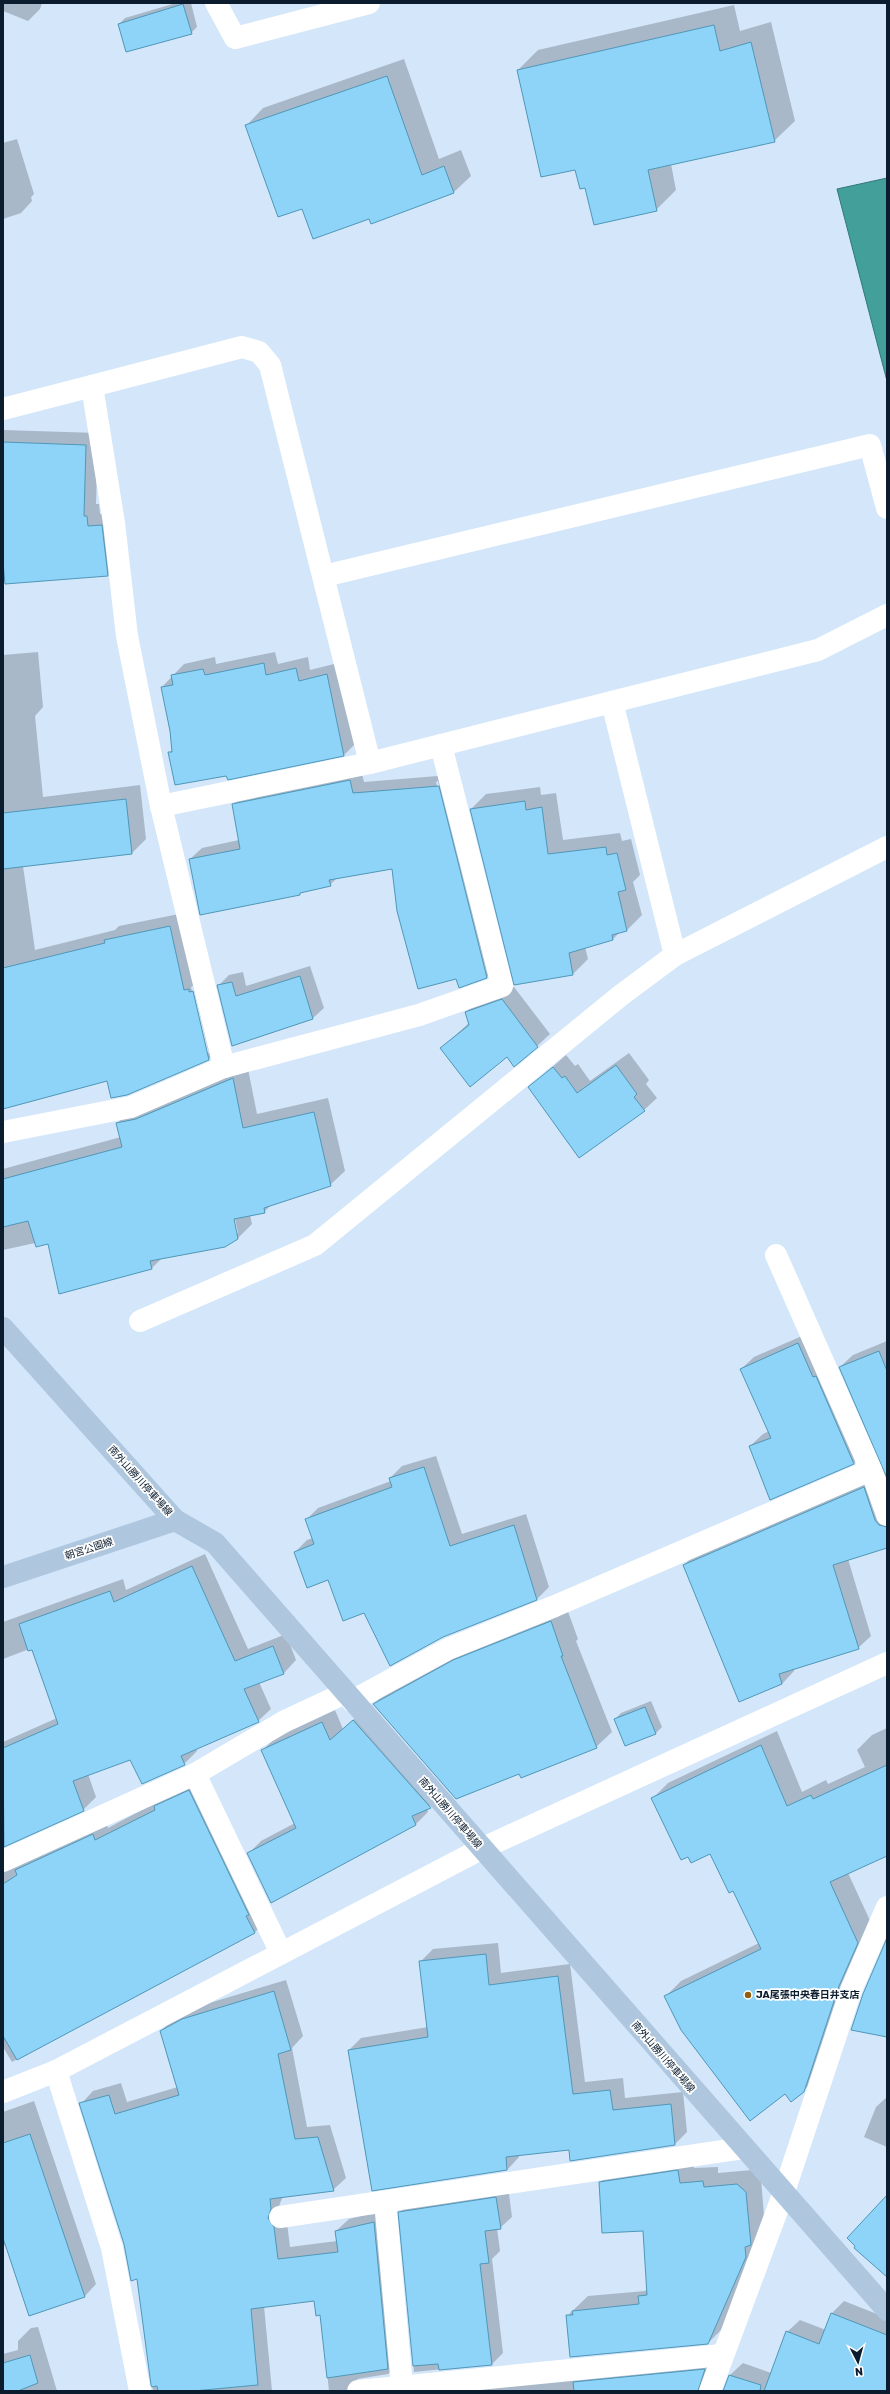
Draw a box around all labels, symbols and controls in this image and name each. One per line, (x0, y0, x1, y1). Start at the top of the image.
street label: 南外山勝川停車場線 (105, 1444, 175, 1518)
street label: 朝宮公園線 (63, 1536, 115, 1562)
street label: 南外山勝川停車場線 (416, 1775, 484, 1851)
place label: JA尾張中央春日井支店 (756, 1989, 860, 2001)
marker: JA尾張中央春日井支店 (743, 1990, 753, 2000)
street label: 南外山勝川停車場線 (629, 2019, 697, 2095)
north arrow (838, 2342, 878, 2382)
text: N (854, 2365, 864, 2378)

